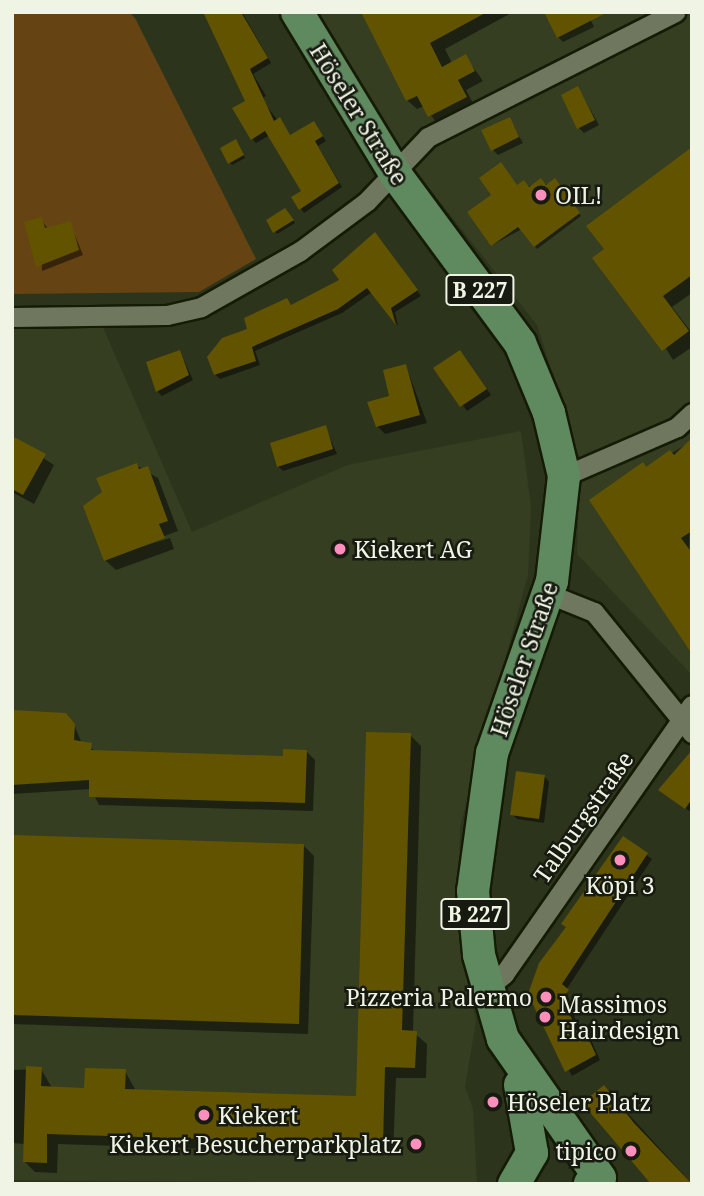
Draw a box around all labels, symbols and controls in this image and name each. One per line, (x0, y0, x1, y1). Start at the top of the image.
street label: Höseler Straße (304, 38, 414, 190)
place label: OIL! (555, 181, 602, 209)
marker: OIL! (533, 187, 549, 203)
road number: B 227 (445, 272, 515, 308)
place label: Kiekert AG (354, 535, 472, 563)
marker: Kiekert AG (332, 541, 348, 557)
street label: Höseler Straße (485, 578, 563, 740)
street label: Talburgstraße (527, 746, 639, 888)
marker: Köpi 3 (612, 852, 628, 868)
place label: Köpi 3 (585, 871, 655, 899)
road number: B 227 (440, 897, 510, 932)
place label: Pizzeria Palermo (346, 983, 532, 1011)
marker: Pizzeria Palermo (538, 989, 554, 1005)
place label: Massimos Hairdesign (559, 990, 680, 1044)
marker: Massimos Hairdesign (537, 1009, 553, 1025)
place label: Höseler Platz (507, 1088, 651, 1116)
marker: Höseler Platz (485, 1094, 501, 1110)
place label: Kiekert (218, 1101, 298, 1129)
marker: Kiekert (196, 1107, 212, 1123)
place label: Kiekert Besucherparkplatz (109, 1130, 402, 1158)
marker: Kiekert Besucherparkplatz (408, 1136, 424, 1152)
place label: tipico (555, 1137, 617, 1165)
marker: tipico (623, 1143, 639, 1159)

